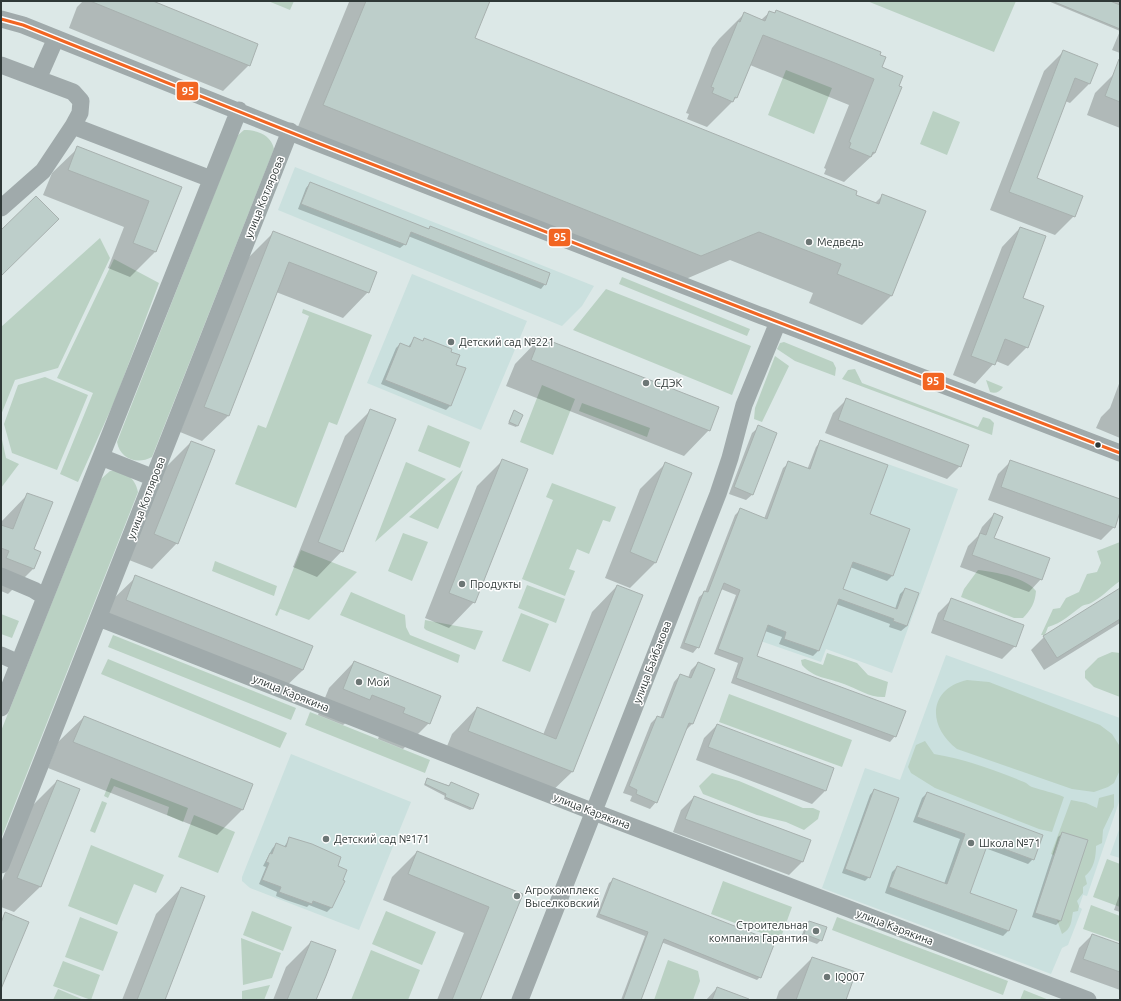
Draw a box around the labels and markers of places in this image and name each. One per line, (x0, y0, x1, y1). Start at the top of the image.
place label: Медведь (817, 236, 864, 248)
marker: Медведь (804, 237, 814, 247)
place label: Детский сад №221 (459, 336, 554, 348)
marker: Детский сад №221 (446, 337, 456, 347)
place label: СДЭК (654, 377, 682, 389)
marker: СДЭК (641, 378, 651, 388)
unlabelled marker (1093, 440, 1103, 450)
place label: Продукты (470, 578, 521, 590)
marker: Продукты (457, 579, 467, 589)
place label: Мой (367, 676, 390, 688)
marker: Мой (354, 677, 364, 687)
place label: Детский сад №171 (334, 833, 429, 845)
marker: Детский сад №171 (321, 834, 331, 844)
place label: Школа №71 (979, 837, 1041, 849)
marker: Школа №71 (966, 838, 976, 848)
place label: Агрокомплекс Выселковский (525, 884, 600, 909)
marker: Агрокомплекс Выселковский (512, 891, 522, 901)
place label: Строительная компания Гарантия (709, 919, 808, 944)
marker: Строительная компания Гарантия (811, 926, 821, 936)
place label: IQ007 (835, 971, 865, 983)
marker: IQ007 (822, 972, 832, 982)

